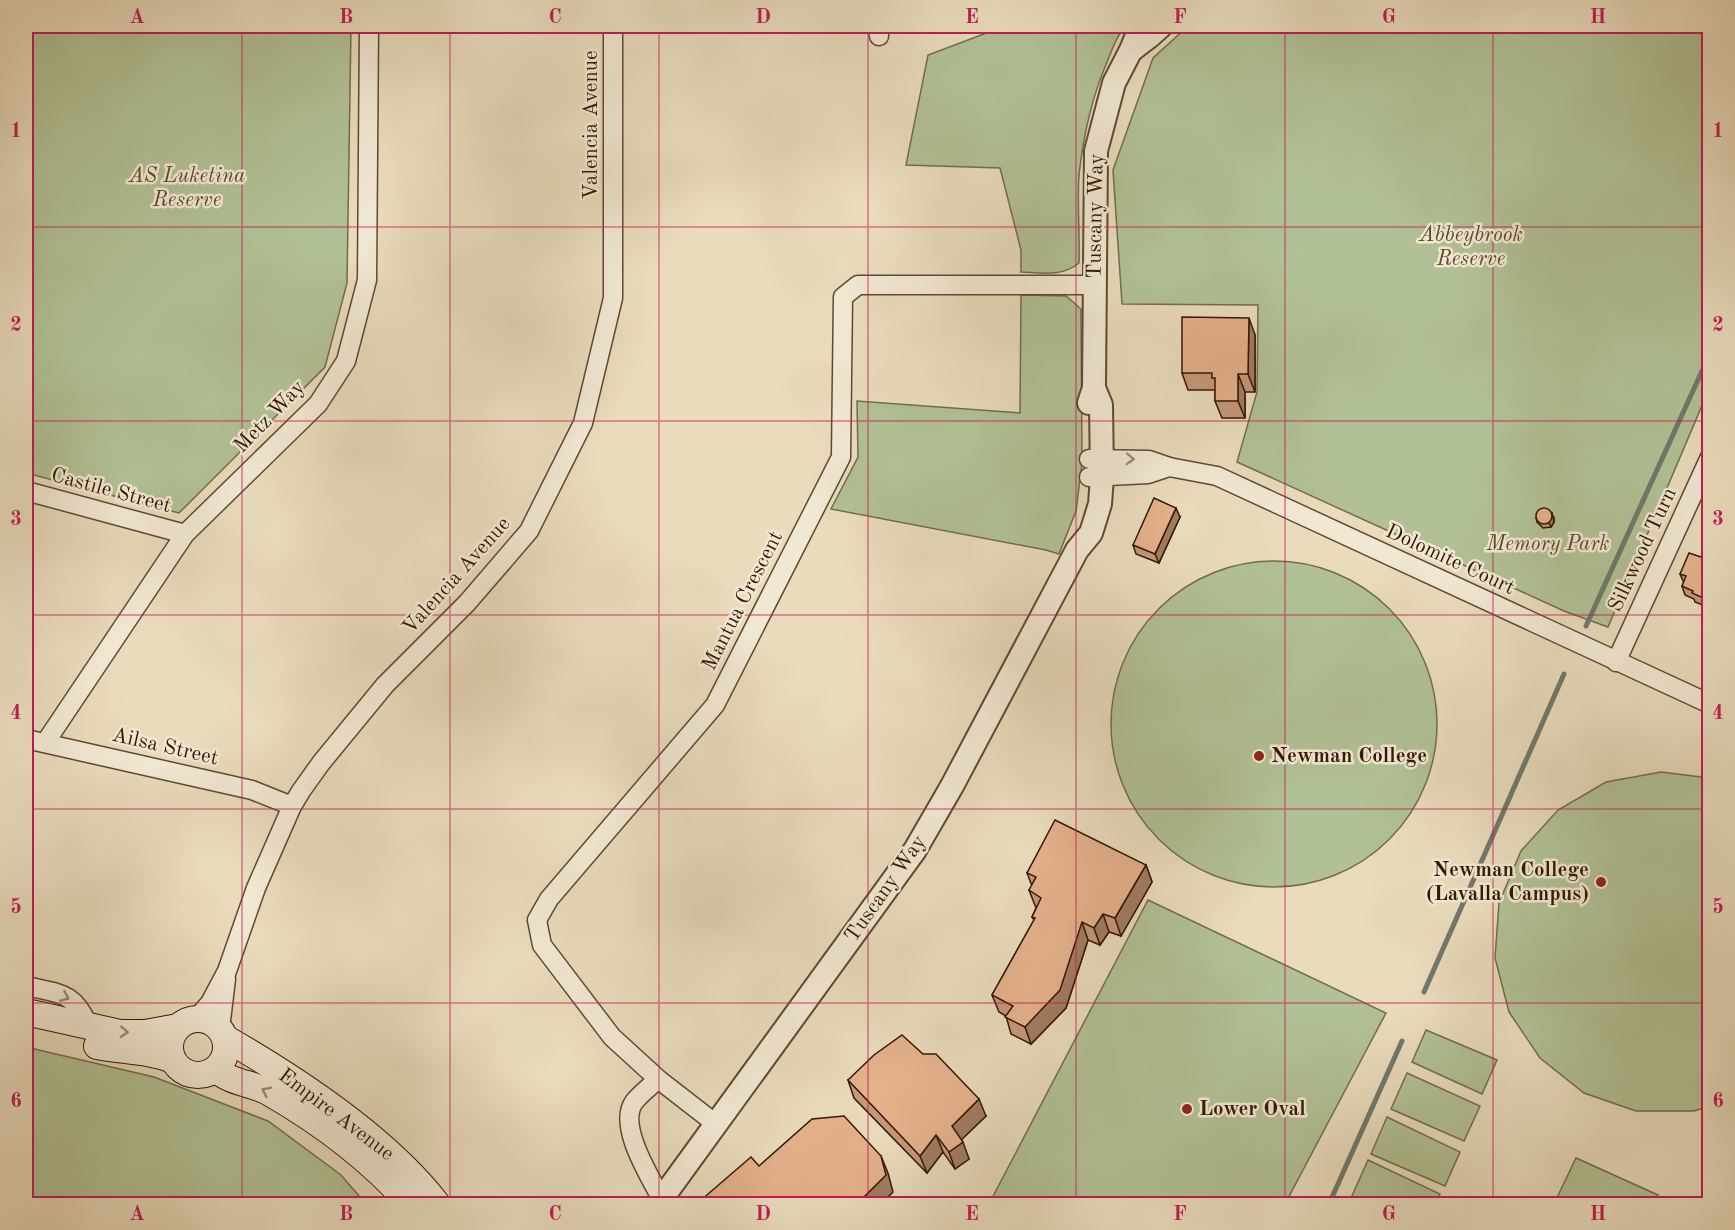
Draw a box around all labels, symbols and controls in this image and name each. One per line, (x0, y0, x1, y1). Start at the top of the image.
text: A (129, 8, 145, 28)
text: B (339, 8, 353, 28)
text: C (548, 8, 562, 28)
text: D (755, 8, 771, 28)
text: E (965, 8, 979, 28)
text: F (1173, 8, 1187, 28)
text: G (1382, 8, 1396, 28)
text: H (1590, 8, 1606, 28)
street label: Valencia Avenue (581, 50, 602, 200)
text: 1 (10, 122, 22, 142)
text: 1 (1712, 122, 1724, 142)
street label: Tuscany Way (1084, 153, 1108, 279)
park label: AS Luketina Reserve (128, 166, 245, 211)
park label: Abbeybrook Reserve (1418, 225, 1523, 270)
text: 2 (10, 316, 22, 336)
text: 2 (1712, 316, 1724, 336)
street label: Metz Way (231, 377, 309, 457)
one-way arrow (1125, 452, 1134, 465)
street label: Castile Street (49, 465, 173, 517)
street label: Silkwood Turn (1605, 485, 1681, 615)
text: 3 (10, 510, 22, 530)
text: 3 (1712, 510, 1724, 530)
street label: Valencia Avenue (399, 513, 515, 639)
street label: Dolomite Court (1382, 521, 1518, 599)
street label: Mantua Crescent (699, 528, 787, 674)
park label: Memory Park (1485, 534, 1610, 555)
text: 4 (10, 704, 22, 724)
text: 4 (1712, 704, 1724, 724)
street label: Ailsa Street (110, 725, 220, 769)
place label: Newman College (1271, 746, 1427, 767)
marker: Newman College (1252, 749, 1266, 763)
street label: Tuscany Way (842, 832, 930, 946)
place label: Newman College (Lavalla Campus) (1426, 860, 1589, 905)
marker: Newman College (Lavalla Campus) (1594, 875, 1608, 889)
text: 5 (10, 897, 22, 918)
text: 5 (1712, 897, 1724, 918)
one-way arrow (58, 990, 69, 1002)
one-way arrow (119, 1026, 128, 1039)
street label: Empire Avenue (274, 1065, 398, 1165)
one-way arrow (261, 1087, 272, 1098)
text: 6 (10, 1092, 22, 1112)
text: 6 (1712, 1092, 1724, 1112)
place label: Lower Oval (1199, 1099, 1306, 1120)
marker: Lower Oval (1180, 1102, 1194, 1116)
text: A (129, 1205, 145, 1225)
text: B (339, 1205, 353, 1225)
text: C (548, 1205, 562, 1225)
text: D (755, 1205, 771, 1225)
text: E (965, 1205, 979, 1225)
text: F (1173, 1205, 1187, 1225)
text: G (1382, 1205, 1396, 1225)
text: H (1590, 1205, 1606, 1225)

